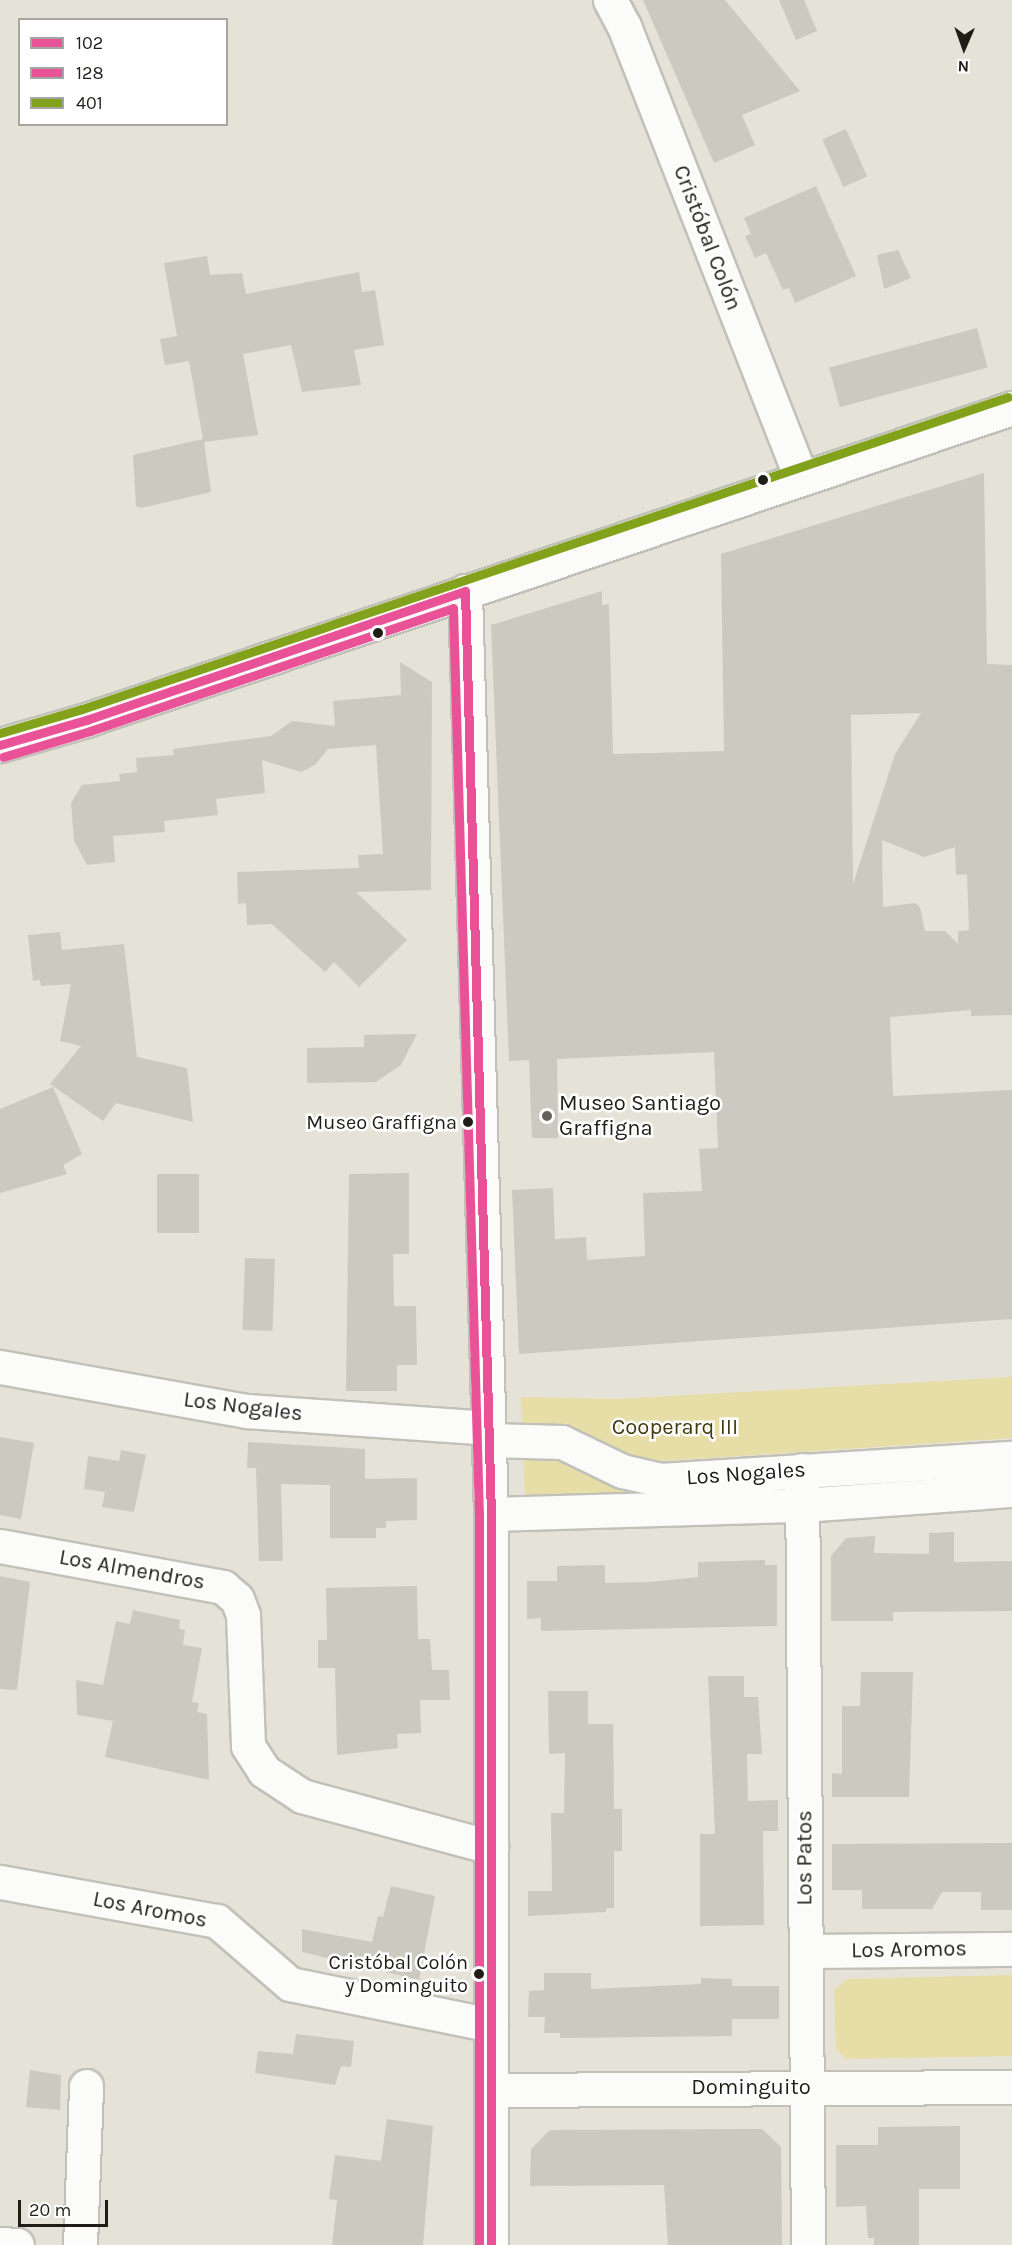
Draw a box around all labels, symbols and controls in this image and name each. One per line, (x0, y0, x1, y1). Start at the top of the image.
legend (18, 18, 228, 126)
north arrow (934, 18, 994, 78)
text: 102 (76, 32, 103, 54)
text: N (957, 57, 969, 76)
text: 128 (76, 62, 103, 84)
text: 401 (76, 92, 103, 114)
street label: Cristóbal Colón (667, 162, 747, 314)
unlabelled marker (757, 474, 769, 486)
unlabelled marker (372, 627, 384, 639)
place label: Museo Santiago Graffigna (559, 1090, 721, 1142)
marker: Museo Santiago Graffigna (540, 1109, 554, 1123)
place label: Museo Graffigna (306, 1110, 457, 1134)
marker: Museo Graffigna (462, 1116, 474, 1128)
street label: Los Nogales (182, 1387, 304, 1427)
park label: Cooperarq III (612, 1415, 738, 1441)
street label: Los Nogales (685, 1457, 807, 1491)
street label: Los Almendros (57, 1544, 207, 1596)
street label: Los Patos (792, 1810, 818, 1906)
street label: Los Aromos (91, 1886, 209, 1934)
street label: Los Aromos (851, 1936, 967, 1964)
place label: Cristóbal Colón y Dominguito (329, 1950, 468, 1997)
marker: Cristóbal Colón y Dominguito (473, 1968, 485, 1980)
street label: Dominguito (691, 2075, 811, 2101)
scale bar (21, 2188, 111, 2226)
text: 20 m (29, 2199, 71, 2221)

